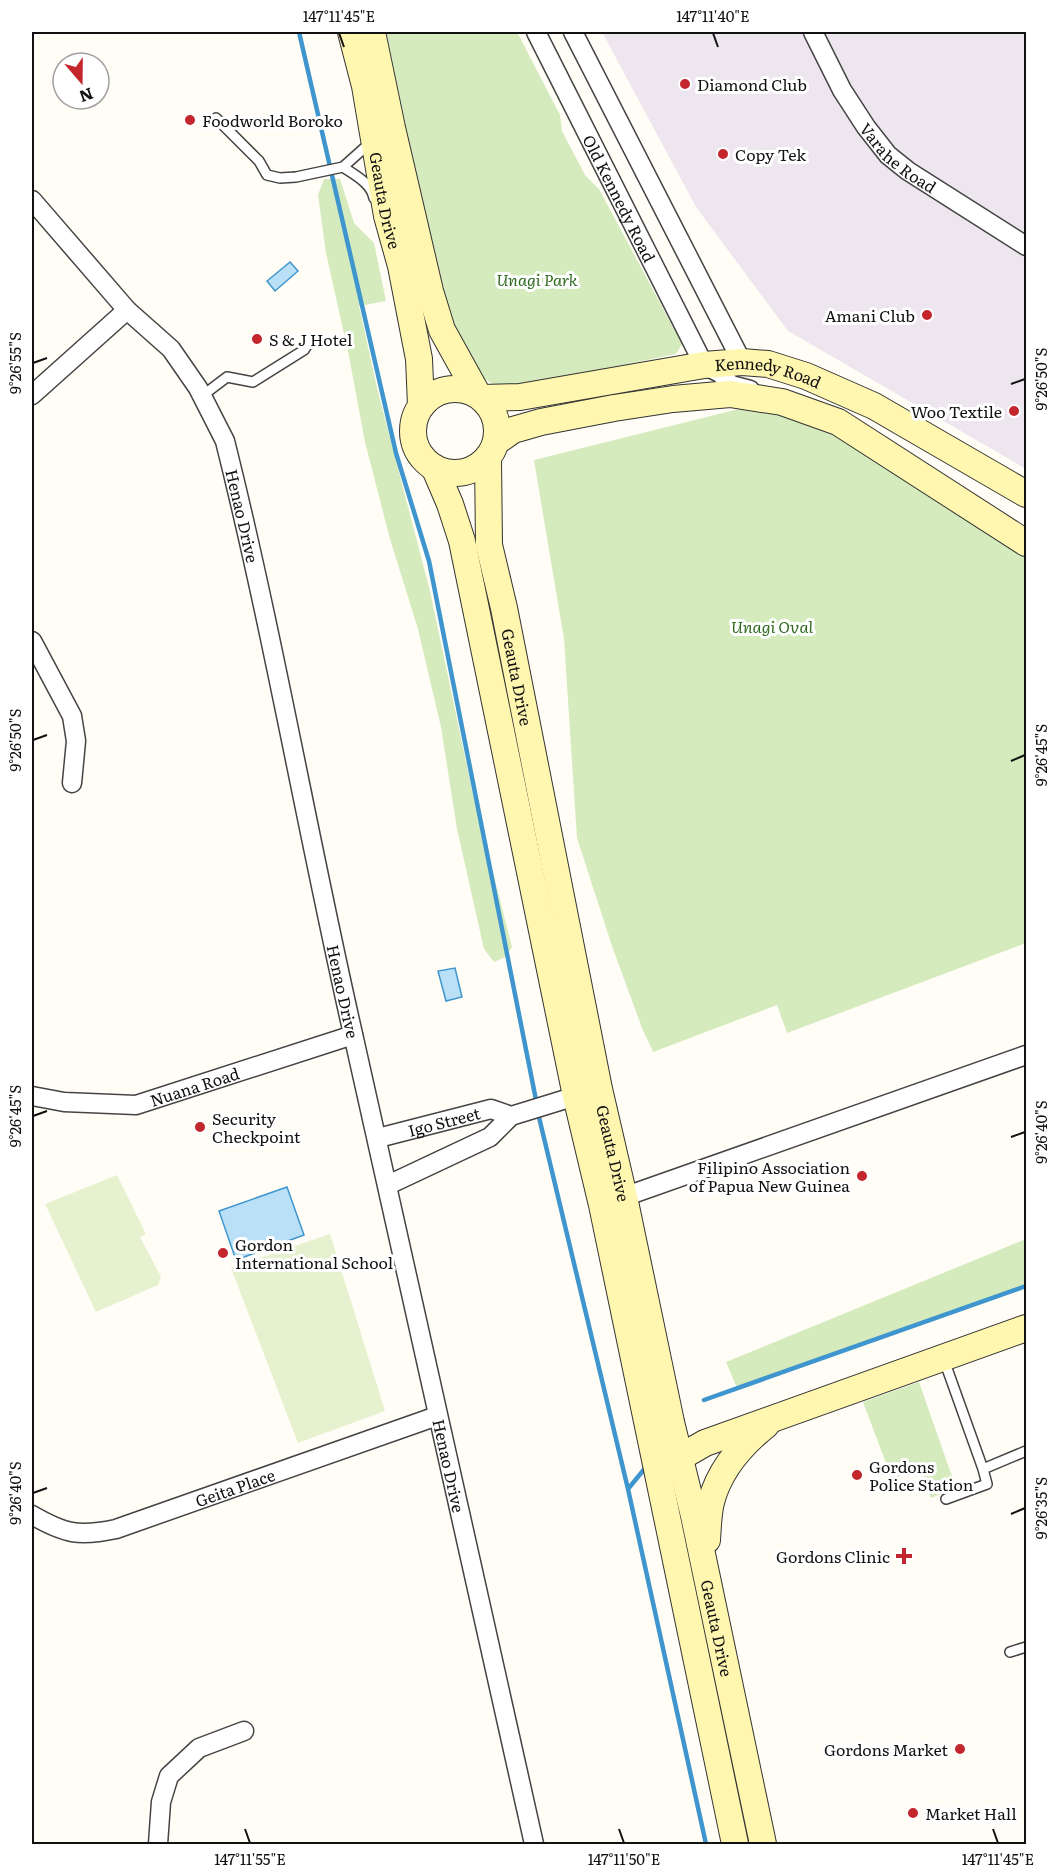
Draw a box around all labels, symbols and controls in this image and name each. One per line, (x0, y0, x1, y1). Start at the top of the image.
text: 147°11'45"E (303, 4, 375, 27)
text: 147°11'40"E (676, 4, 750, 27)
north arrow (51, 51, 111, 111)
place label: Diamond Club (697, 72, 807, 96)
marker: Diamond Club (678, 77, 692, 91)
text: N (76, 82, 97, 110)
place label: Foodworld Boroko (202, 108, 343, 132)
marker: Foodworld Boroko (183, 113, 197, 127)
street label: Varahe Road (855, 117, 942, 198)
street label: Old Kennedy Road (578, 130, 662, 266)
place label: Copy Tek (735, 142, 806, 166)
marker: Copy Tek (716, 147, 730, 161)
street label: Geauta Drive (364, 150, 408, 252)
park label: Unagi Park (496, 267, 578, 291)
place label: Amani Club (825, 303, 915, 327)
marker: Amani Club (920, 308, 934, 322)
place label: S & J Hotel (269, 327, 352, 351)
text: 9°26'55"S (3, 332, 26, 394)
marker: S & J Hotel (250, 332, 264, 346)
text: 9°26'50"S (1029, 347, 1052, 411)
street label: Kennedy Road (713, 350, 826, 394)
place label: Woo Textile (911, 399, 1002, 423)
marker: Woo Textile (1007, 404, 1021, 418)
street label: Henao Drive (220, 467, 265, 565)
park label: Unagi Oval (731, 614, 813, 638)
street label: Geauta Drive (496, 626, 539, 728)
text: 9°26'50"S (3, 708, 26, 772)
text: 9°26'45"S (1029, 724, 1052, 786)
street label: Henao Drive (322, 942, 366, 1040)
street label: Nuana Road (147, 1060, 242, 1112)
text: 9°26'45"S (3, 1085, 26, 1147)
street label: Igo Street (405, 1100, 483, 1142)
text: 9°26'40"S (1029, 1100, 1052, 1164)
street label: Geauta Drive (591, 1103, 637, 1204)
place label: Security Checkpoint (212, 1106, 301, 1148)
marker: Security Checkpoint (193, 1120, 207, 1134)
place label: Filipino Association of Papua New Guinea (689, 1155, 850, 1197)
marker: Filipino Association of Papua New Guinea (855, 1169, 869, 1183)
place label: Gordon International School (235, 1232, 393, 1274)
marker: Gordon International School (216, 1246, 230, 1260)
street label: Henao Drive (427, 1417, 471, 1515)
place label: Gordons Police Station (869, 1454, 974, 1496)
text: 9°26'40"S (3, 1461, 26, 1525)
street label: Geita Place (192, 1462, 278, 1512)
marker: Gordons Police Station (850, 1468, 864, 1482)
text: 9°26'35"S (1029, 1477, 1052, 1539)
place label: Gordons Clinic (776, 1544, 890, 1568)
marker: Gordons Clinic (895, 1547, 913, 1565)
street label: Geauta Drive (696, 1577, 739, 1679)
place label: Gordons Market (824, 1737, 949, 1761)
marker: Gordons Market (953, 1742, 967, 1756)
place label: Market Hall (925, 1801, 1017, 1825)
marker: Market Hall (906, 1806, 920, 1820)
text: 147°11'55"E (214, 1847, 286, 1870)
text: 147°11'50"E (588, 1847, 660, 1870)
text: 147°11'45"E (962, 1847, 1034, 1870)

